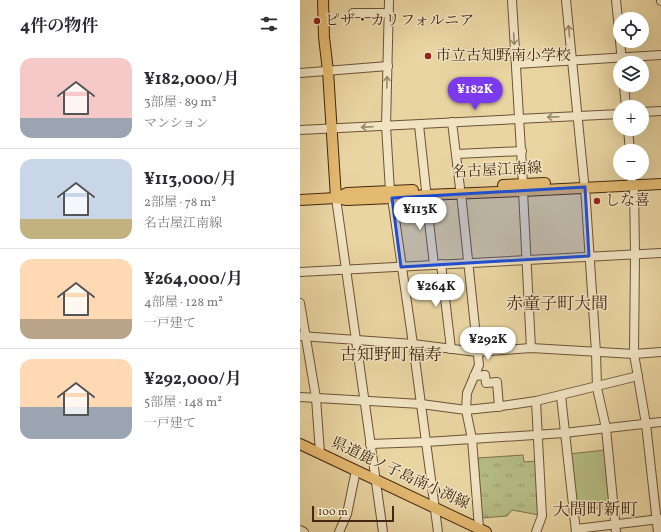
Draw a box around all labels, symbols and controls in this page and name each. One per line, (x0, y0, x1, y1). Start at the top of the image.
place label: ピザ・カリフォルニア (325, 11, 474, 32)
map controls (613, 12, 649, 180)
button: locate (613, 12, 649, 48)
icon: filters (258, 13, 280, 35)
text: 4件の物件 (20, 15, 98, 38)
marker: ピザ・カリフォルニア (312, 16, 322, 26)
one-way arrow (566, 25, 573, 38)
one-way arrow (511, 32, 518, 45)
place label: 市立古知野南小学校 (436, 46, 571, 67)
marker: 市立古知野南小学校 (423, 51, 433, 61)
button: layers (613, 56, 649, 92)
text: ¥182,000/月 (144, 68, 240, 91)
icon: home (52, 74, 100, 122)
one-way arrow (383, 76, 391, 89)
pin: ¥182K (447, 77, 503, 111)
text: ¥182K (457, 81, 493, 99)
text: 3部屋 · 89 m² (144, 94, 217, 112)
button: + (613, 100, 649, 136)
one-way arrow (547, 114, 560, 121)
text: マンション (144, 115, 208, 133)
one-way arrow (361, 123, 374, 130)
button: − (613, 144, 649, 180)
street label: 名古屋江南線 (452, 158, 542, 184)
text: ¥113,000/月 (144, 168, 237, 191)
icon: home (52, 175, 100, 223)
place label: しな喜 (605, 191, 650, 212)
text: 2部屋 · 78 m² (144, 194, 216, 212)
marker: しな喜 (592, 196, 602, 206)
pin: ¥113K (392, 197, 448, 231)
text: ¥113K (403, 201, 437, 219)
text: 名古屋江南線 (144, 215, 222, 233)
text: ¥264,000/月 (144, 268, 243, 291)
pin: ¥264K (408, 274, 464, 308)
icon: home (52, 275, 100, 323)
text: ¥264K (416, 278, 456, 296)
district label: 赤童子町大間 (506, 293, 608, 316)
text: 4部屋 · 128 m² (144, 294, 223, 312)
text: 一戸建て (144, 315, 196, 333)
pin: ¥292K (460, 327, 516, 361)
text: ¥292K (469, 331, 507, 349)
district label: 古知野町福寿 (340, 344, 442, 367)
text: ¥292,000/月 (144, 368, 242, 391)
icon: home (52, 375, 100, 423)
text: 5部屋 · 148 m² (144, 394, 222, 412)
text: 一戸建て (144, 415, 196, 433)
street label: 県道鹿ノ子島南小渕線 (328, 433, 472, 515)
district label: 大間町新町 (553, 499, 638, 522)
scale bar (312, 504, 394, 523)
text: 100 m (318, 505, 348, 520)

